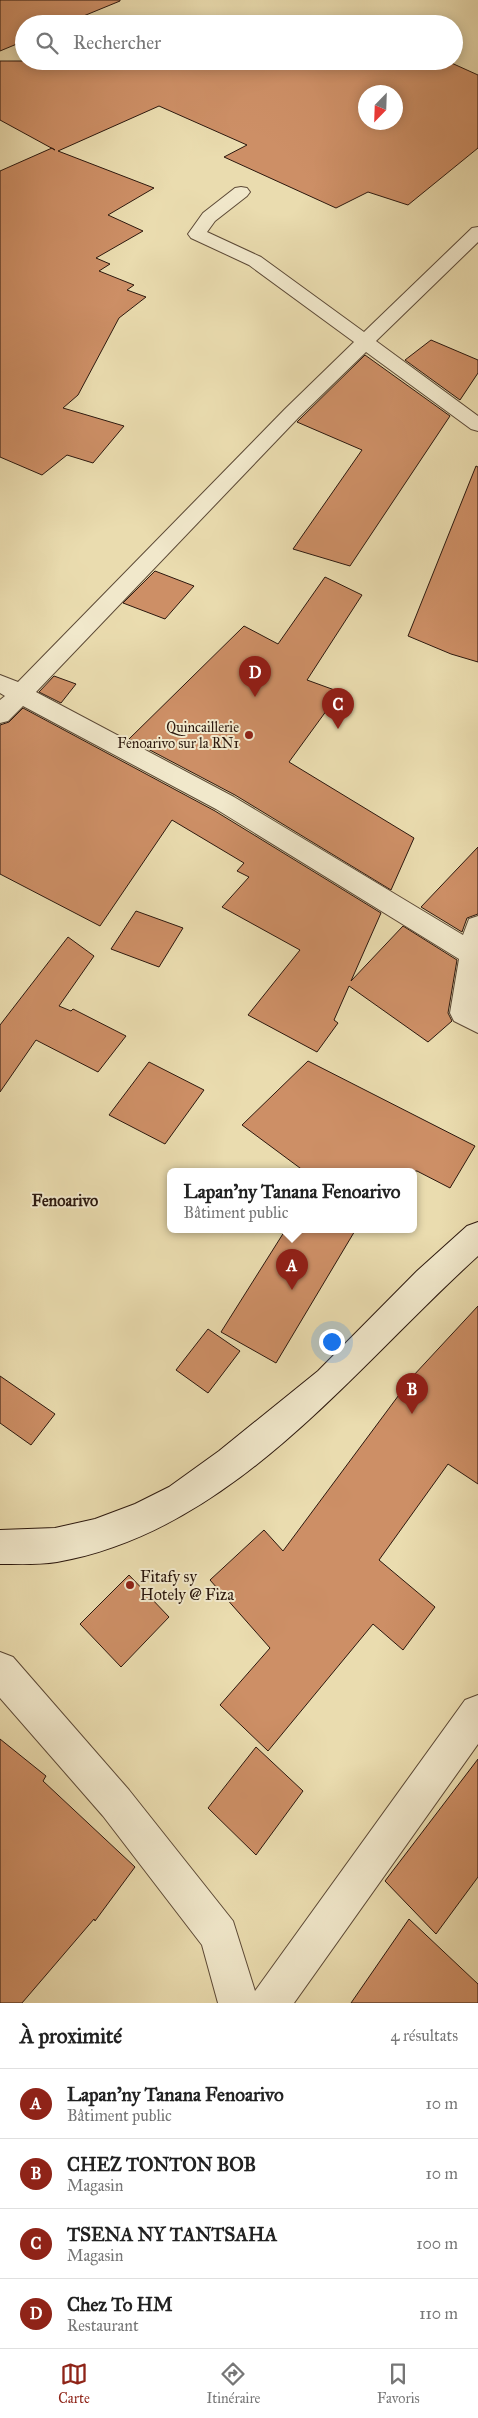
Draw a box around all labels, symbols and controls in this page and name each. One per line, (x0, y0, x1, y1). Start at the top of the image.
search box (15, 15, 463, 70)
icon: search (33, 29, 61, 57)
text: Rechercher (73, 31, 161, 54)
north arrow (358, 85, 403, 130)
pin: D (239, 656, 271, 697)
pin: C (322, 688, 354, 729)
place label: Quincaillerie Fenoarivo sur la RN1 (117, 719, 239, 752)
marker: Quincaillerie Fenoarivo sur la RN1 (243, 729, 255, 741)
popup (167, 1168, 417, 1233)
text: Lapan'ny Tanana Fenoarivo (184, 1180, 400, 1203)
district label: Fenoarivo (32, 1191, 98, 1210)
text: Bâtiment public (184, 1203, 288, 1222)
pin: A (276, 1249, 308, 1290)
your location (319, 1329, 345, 1355)
pin: B (396, 1373, 428, 1414)
place label: Fitafy sy Hotely @ Fiza (140, 1567, 234, 1604)
marker: Fitafy sy Hotely @ Fiza (124, 1579, 136, 1591)
text: À proximité (20, 2023, 122, 2049)
text: 4 résultats (391, 2026, 458, 2045)
text: Lapan'ny Tanana Fenoarivo (67, 2083, 284, 2106)
text: A (31, 2094, 41, 2113)
text: 10 m (426, 2094, 458, 2113)
text: Bâtiment public (67, 2106, 172, 2125)
text: CHEZ TONTON BOB (67, 2153, 256, 2176)
text: B (31, 2164, 41, 2183)
text: 10 m (426, 2164, 458, 2183)
text: Magasin (67, 2176, 123, 2195)
text: TSENA NY TANTSAHA (67, 2223, 277, 2246)
text: C (31, 2234, 41, 2253)
text: 100 m (416, 2234, 458, 2253)
text: Magasin (67, 2246, 123, 2265)
text: Chez To HM (67, 2293, 173, 2316)
text: D (30, 2304, 42, 2323)
text: 110 m (419, 2304, 458, 2323)
text: Restaurant (67, 2316, 139, 2335)
tab: Carte (58, 2360, 90, 2407)
tab: Itinéraire (207, 2360, 260, 2407)
tab: Favoris (377, 2360, 420, 2407)

